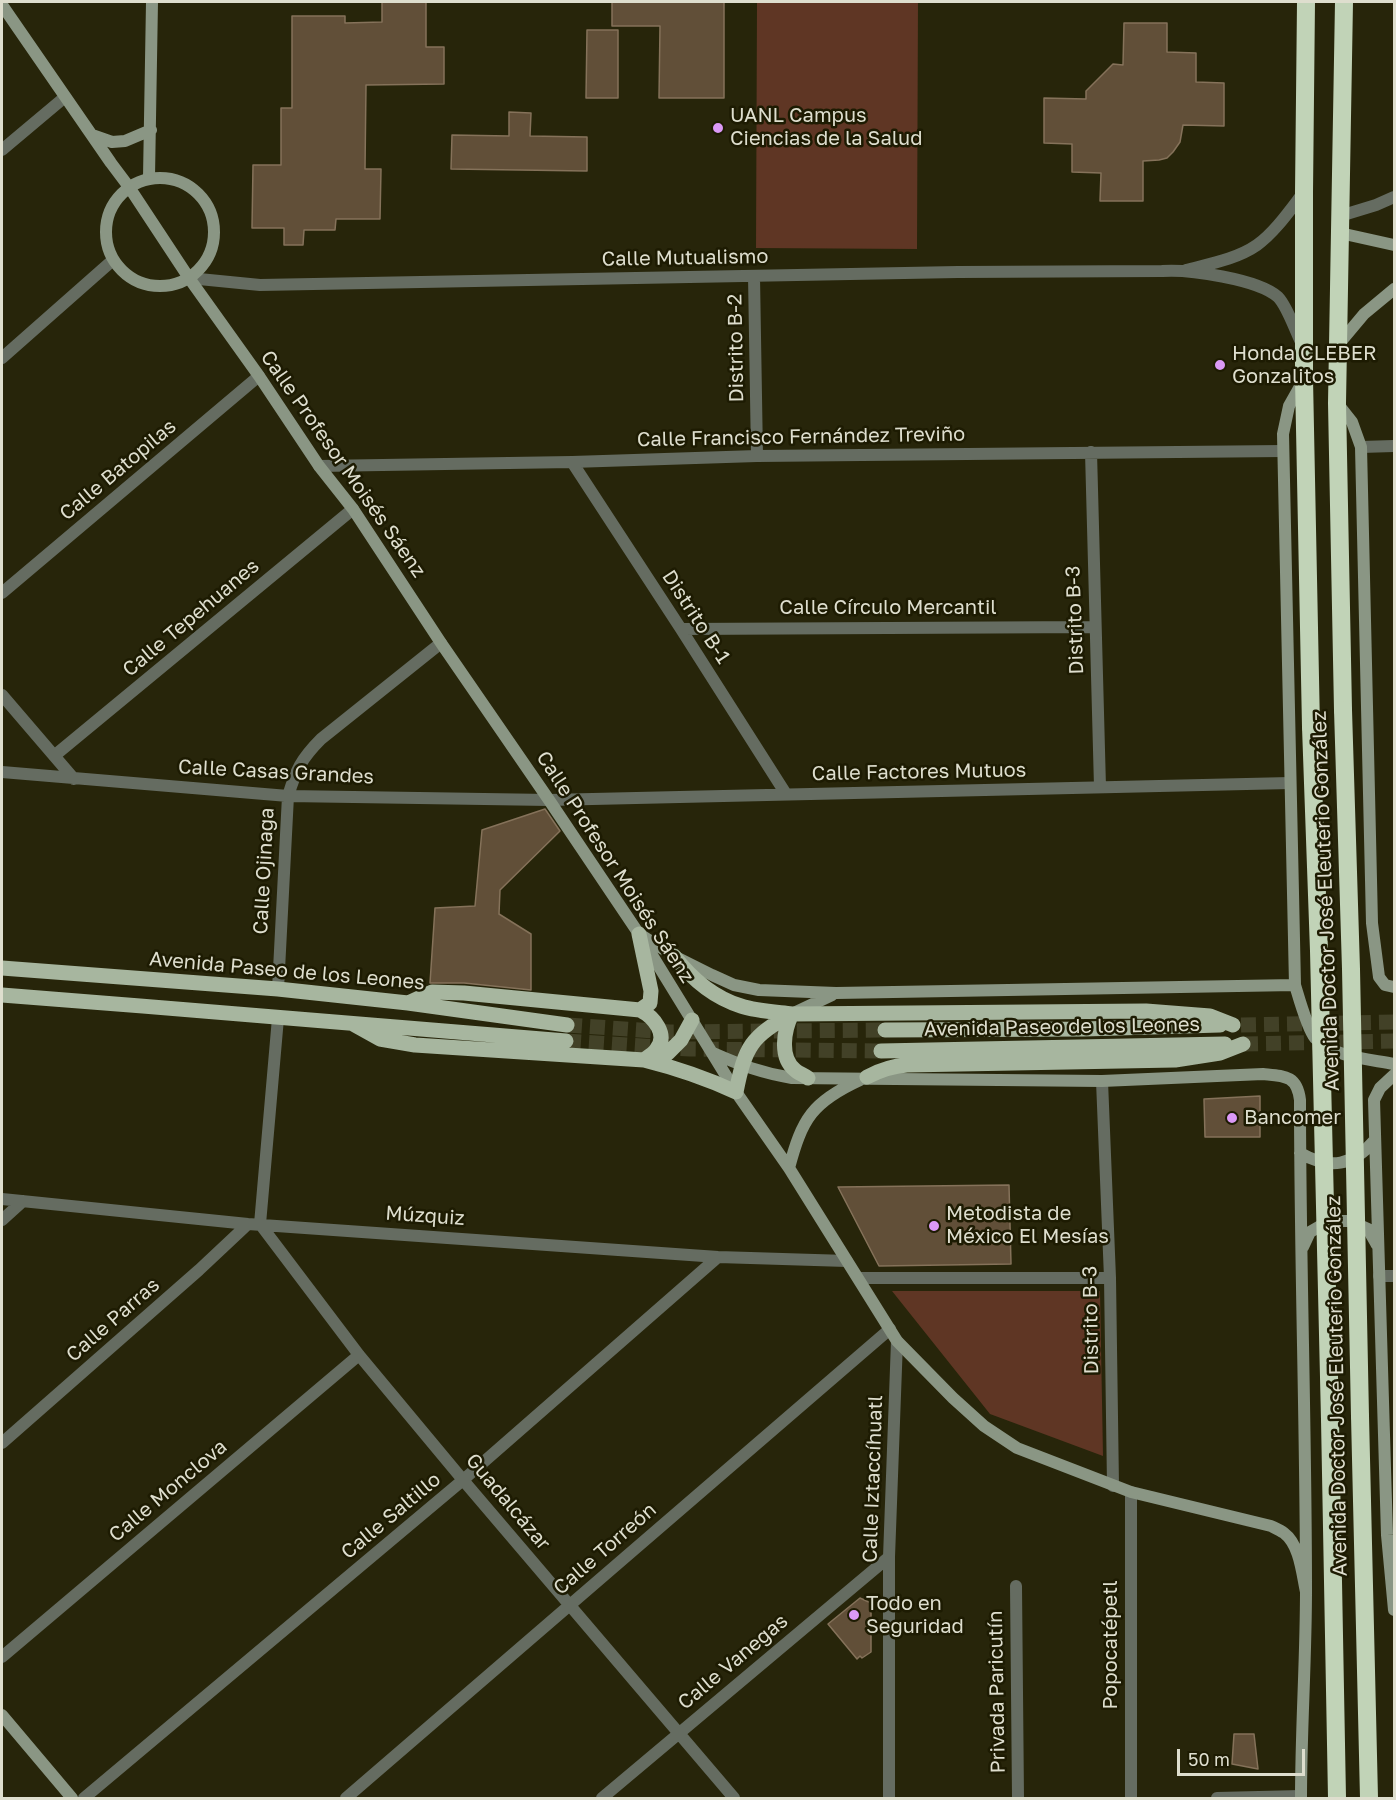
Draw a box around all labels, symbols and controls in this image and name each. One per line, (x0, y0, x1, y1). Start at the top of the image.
place label: UANL Campus Ciencias de la Salud (730, 104, 923, 151)
marker: UANL Campus Ciencias de la Salud (711, 121, 725, 135)
street label: Calle Mutualismo (601, 245, 769, 271)
street label: Distrito B-2 (723, 293, 749, 403)
place label: Honda CLEBER Gonzalitos (1232, 342, 1376, 389)
street label: Calle Profesor Moisés Sáenz (255, 346, 431, 582)
marker: Honda CLEBER Gonzalitos (1213, 358, 1227, 372)
street label: Calle Batopilas (55, 414, 181, 526)
street label: Calle Francisco Fernández Treviño (637, 422, 965, 452)
street label: Calle Tepehuanes (118, 554, 264, 682)
street label: Distrito B-3 (1061, 565, 1089, 675)
street label: Distrito B-1 (657, 566, 735, 668)
street label: Calle Círculo Mercantil (779, 596, 997, 620)
street label: Avenida Doctor José Eleuterio González (1307, 710, 1345, 1092)
street label: Calle Profesor Moisés Sáenz (531, 747, 699, 987)
street label: Calle Casas Grandes (177, 755, 375, 789)
street label: Calle Factores Mutuos (812, 758, 1026, 786)
street label: Calle Ojinaga (249, 807, 279, 935)
street label: Avenida Paseo de los Leones (148, 947, 426, 995)
street label: Avenida Paseo de los Leones (924, 1013, 1200, 1041)
place label: Bancomer (1244, 1106, 1341, 1130)
marker: Bancomer (1225, 1111, 1239, 1125)
street label: Avenida Doctor José Eleuterio González (1322, 1196, 1352, 1576)
street label: Múzquiz (385, 1201, 465, 1231)
place label: Metodista de México El Mesías (946, 1202, 1109, 1249)
marker: Metodista de México El Mesías (927, 1219, 941, 1233)
street label: Distrito B-3 (1078, 1265, 1104, 1375)
street label: Calle Parras (62, 1273, 164, 1367)
street label: Calle Iztaccíhuatl (858, 1395, 888, 1563)
street label: Calle Monclova (104, 1435, 232, 1547)
street label: Guadalcázar (461, 1449, 555, 1555)
street label: Calle Saltillo (336, 1468, 446, 1564)
street label: Calle Torreón (549, 1498, 661, 1600)
street label: Popocatépetl (1099, 1580, 1123, 1710)
place label: Todo en Seguridad (866, 1592, 964, 1639)
marker: Todo en Seguridad (847, 1608, 861, 1622)
street label: Calle Vanegas (673, 1609, 793, 1715)
street label: Privada Paricutín (984, 1610, 1010, 1774)
scale bar (1180, 1737, 1308, 1775)
text: 50 m (1188, 1748, 1230, 1770)

